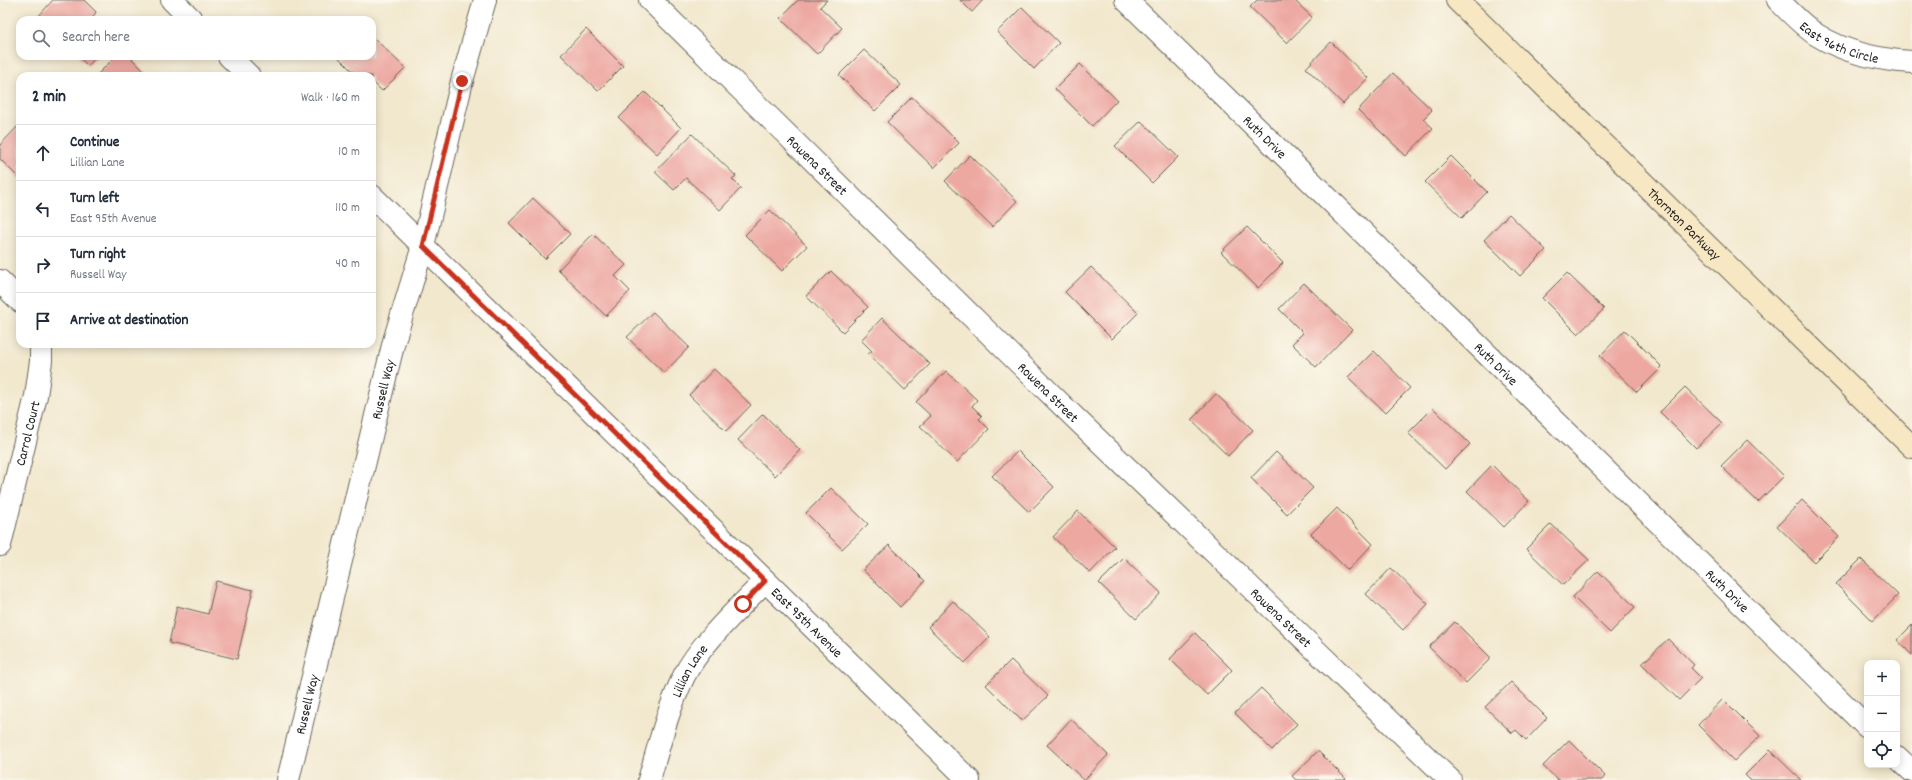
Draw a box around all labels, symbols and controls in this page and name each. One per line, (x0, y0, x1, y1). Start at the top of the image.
search box (16, 16, 376, 60)
street label: East 96th Circle (1794, 17, 1880, 70)
icon: search (30, 27, 52, 49)
text: Search here (62, 27, 130, 49)
route end (453, 72, 471, 90)
text: 2 min (32, 86, 66, 110)
text: Walk · 160 m (301, 89, 360, 108)
street label: Ruth Drive (1237, 112, 1290, 164)
text: Continue (70, 132, 119, 154)
street label: Rowena Street (781, 132, 851, 201)
icon: ahead (32, 142, 54, 164)
text: 10 m (338, 143, 360, 162)
text: Lillian Lane (70, 154, 124, 173)
street label: Thornton Parkway (1642, 184, 1725, 266)
text: Turn left (70, 188, 119, 210)
icon: left (32, 198, 54, 220)
text: 110 m (335, 199, 360, 218)
text: East 95th Avenue (70, 210, 157, 229)
text: Turn right (70, 244, 126, 266)
icon: right (32, 254, 54, 276)
text: 40 m (336, 255, 360, 274)
text: Russell Way (70, 266, 127, 285)
icon: arrive (32, 310, 54, 332)
text: Arrive at destination (70, 310, 188, 332)
street label: Ruth Drive (1469, 339, 1522, 391)
street label: Russell Way (367, 357, 401, 422)
street label: Rowena Street (1012, 359, 1082, 428)
street label: Carrol Court (11, 399, 46, 468)
street label: Ruth Drive (1700, 566, 1753, 618)
street label: East 95th Avenue (766, 584, 846, 663)
street label: Rowena Street (1245, 584, 1315, 653)
route start (734, 595, 752, 613)
street label: Lillian Lane (668, 641, 714, 701)
map controls (1864, 660, 1900, 768)
button: + (1864, 660, 1900, 696)
street label: Russell Way (291, 672, 325, 737)
button: − (1864, 696, 1900, 732)
button: locate (1864, 732, 1900, 768)

